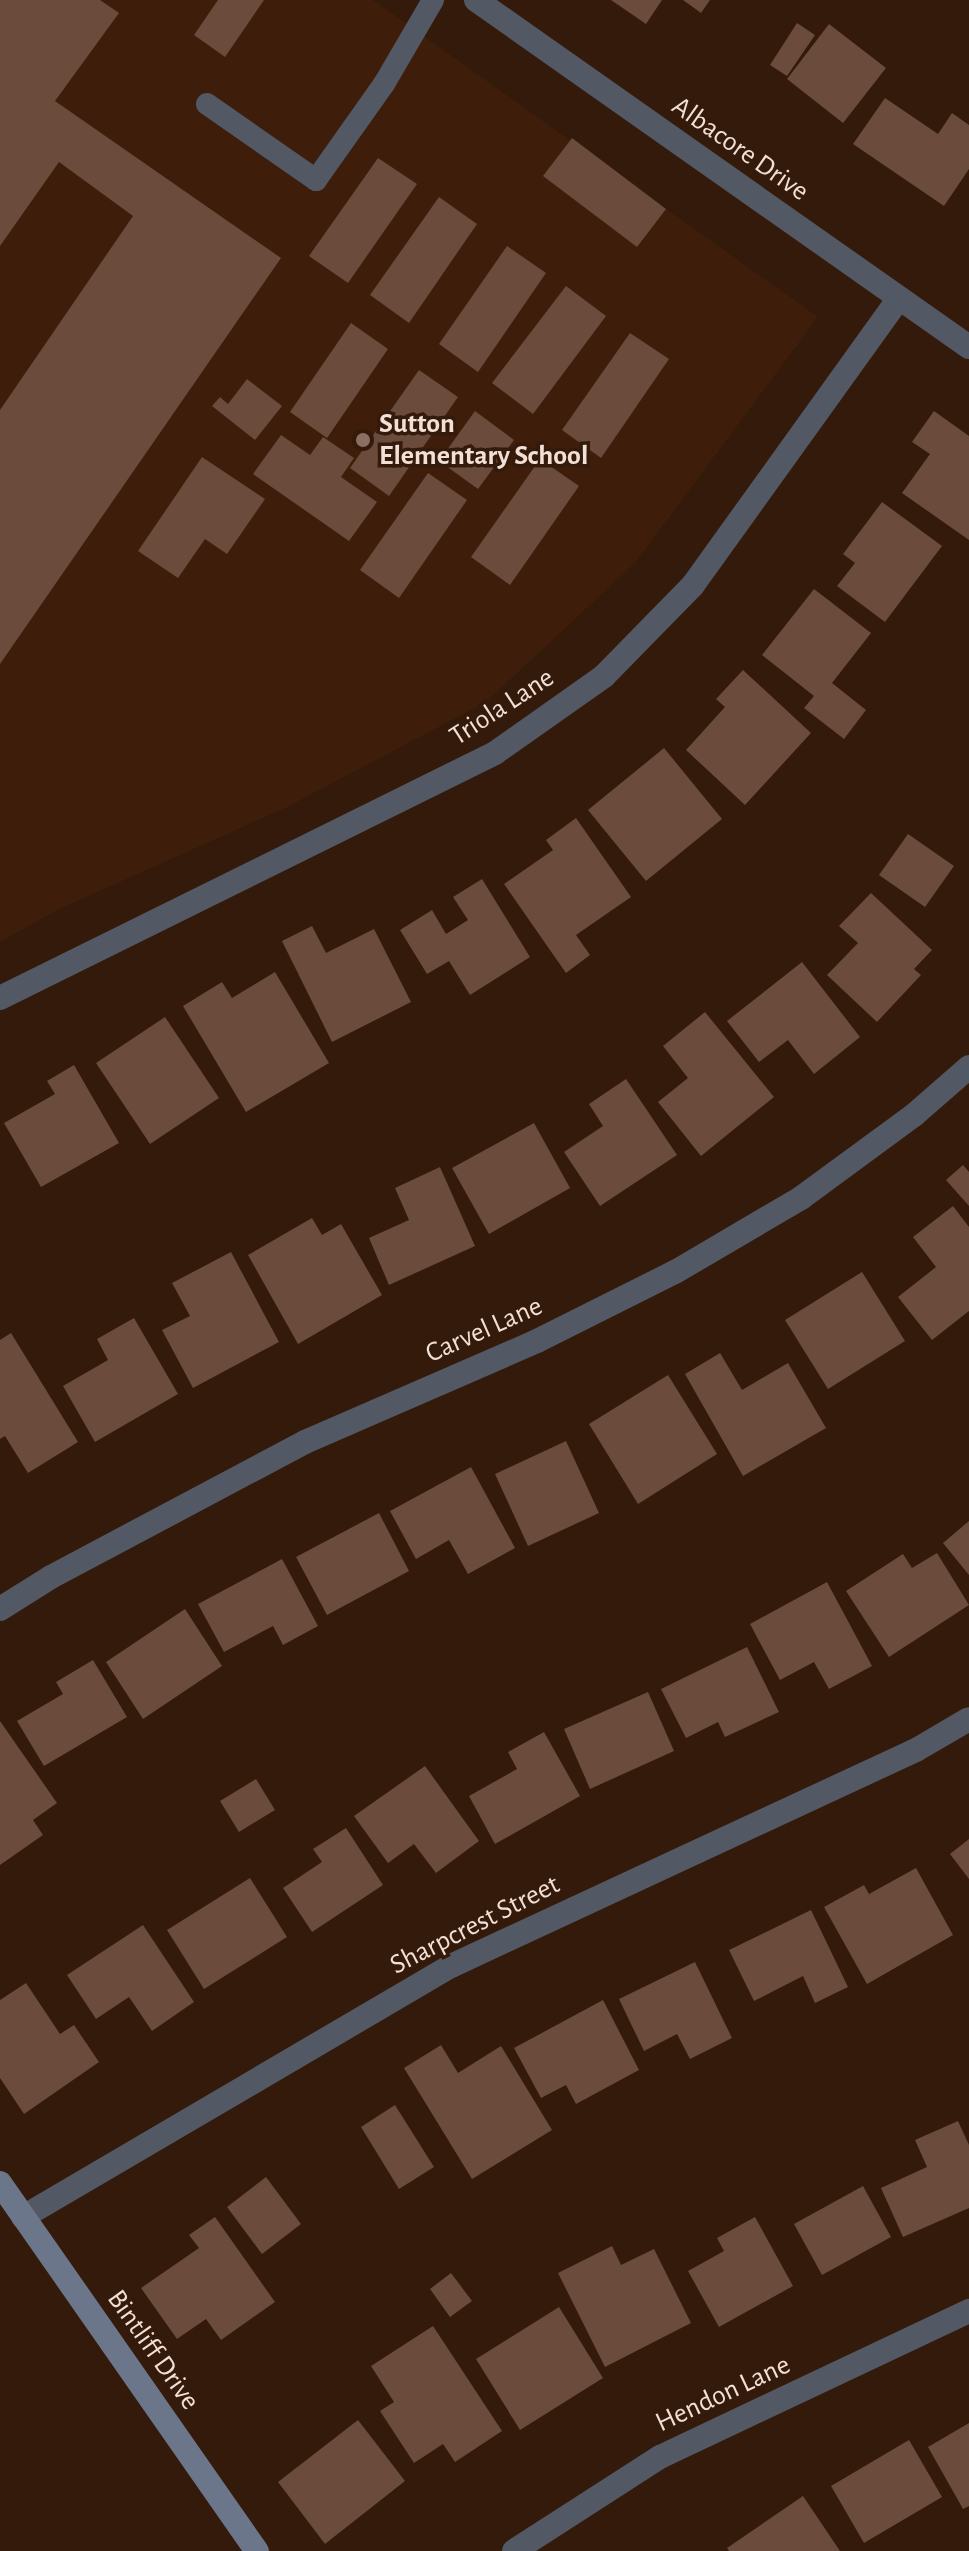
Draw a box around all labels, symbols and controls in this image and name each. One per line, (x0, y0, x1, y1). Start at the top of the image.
street label: Albacore Drive (665, 90, 815, 208)
place label: Sutton Elementary School (379, 407, 588, 473)
marker: Sutton Elementary School (354, 431, 372, 449)
street label: Triola Lane (444, 661, 560, 753)
street label: Carvel Lane (420, 1289, 548, 1371)
street label: Sharpcrest Street (385, 1868, 565, 1982)
street label: Bintliff Drive (99, 2284, 207, 2416)
street label: Hendon Lane (650, 2348, 796, 2440)

